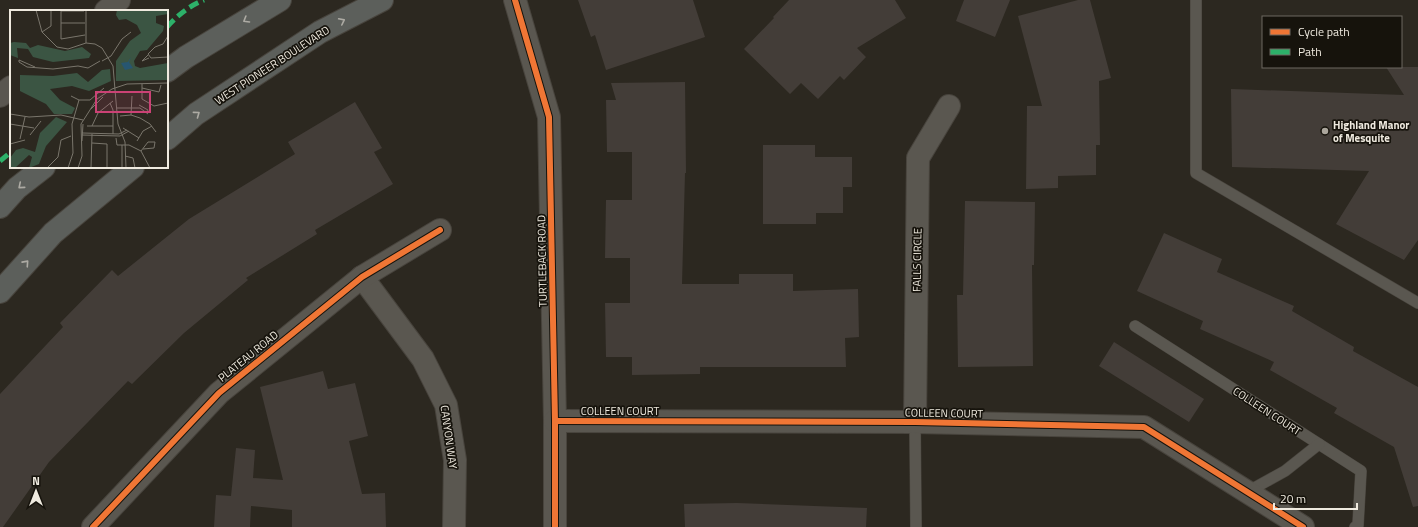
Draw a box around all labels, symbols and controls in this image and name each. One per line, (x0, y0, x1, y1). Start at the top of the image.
inset map (10, 10, 168, 168)
one-way arrow (243, 16, 250, 23)
legend (1262, 16, 1402, 68)
one-way arrow (337, 18, 345, 26)
street label: WEST PIONEER BOULEVARD (211, 22, 333, 108)
text: Cycle path (1298, 22, 1350, 41)
text: Path (1298, 42, 1322, 61)
one-way arrow (193, 112, 200, 119)
place label: Highland Manor of Mesquite (1333, 117, 1409, 146)
marker: Highland Manor of Mesquite (1320, 126, 1330, 136)
one-way arrow (18, 181, 25, 188)
street label: TURTLEBACK ROAD (533, 215, 551, 307)
street label: FALLS CIRCLE (908, 228, 926, 292)
one-way arrow (22, 260, 29, 268)
street label: PLATEAU ROAD (215, 327, 281, 385)
street label: COLLEEN COURT (1230, 383, 1304, 439)
street label: COLLEEN COURT (581, 403, 659, 419)
street label: CANYON WAY (437, 404, 461, 470)
street label: COLLEEN COURT (905, 404, 984, 422)
north arrow (16, 471, 56, 511)
text: N (32, 473, 40, 489)
scale bar (1274, 485, 1357, 511)
text: 20 m (1280, 489, 1306, 508)

